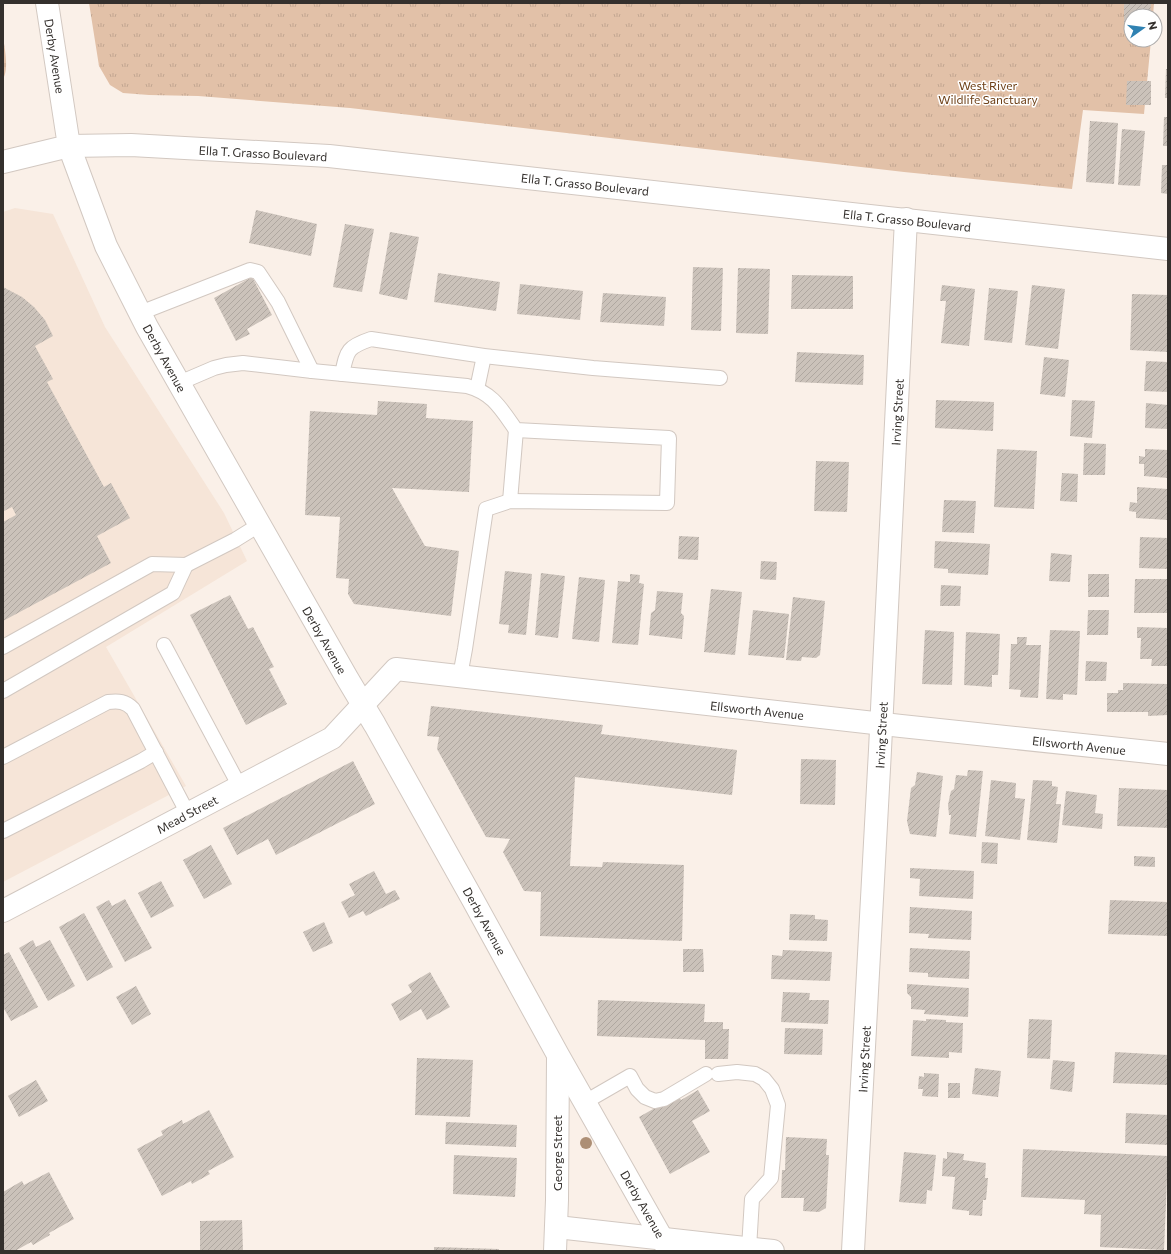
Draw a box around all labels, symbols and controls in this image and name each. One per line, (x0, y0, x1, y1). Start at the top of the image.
north arrow (1123, 8, 1163, 48)
street label: Derby Avenue (42, 18, 68, 94)
text: N (1146, 20, 1160, 31)
park label: West River Wildlife Sanctuary (938, 78, 1038, 106)
street label: Ella T. Grasso Boulevard (198, 143, 328, 163)
street label: Ella T. Grasso Boulevard (520, 170, 650, 198)
street label: Ella T. Grasso Boulevard (842, 206, 972, 234)
street label: Derby Avenue (141, 322, 189, 394)
street label: Irving Street (888, 378, 906, 446)
street label: Derby Avenue (300, 604, 350, 676)
street label: Ellsworth Avenue (710, 698, 804, 722)
street label: Irving Street (872, 701, 890, 769)
street label: Ellsworth Avenue (1032, 733, 1126, 757)
street label: Mead Street (154, 792, 220, 836)
street label: Derby Avenue (461, 885, 509, 957)
street label: Irving Street (855, 1025, 873, 1093)
street label: George Street (550, 1115, 564, 1191)
street label: Derby Avenue (618, 1168, 668, 1240)

